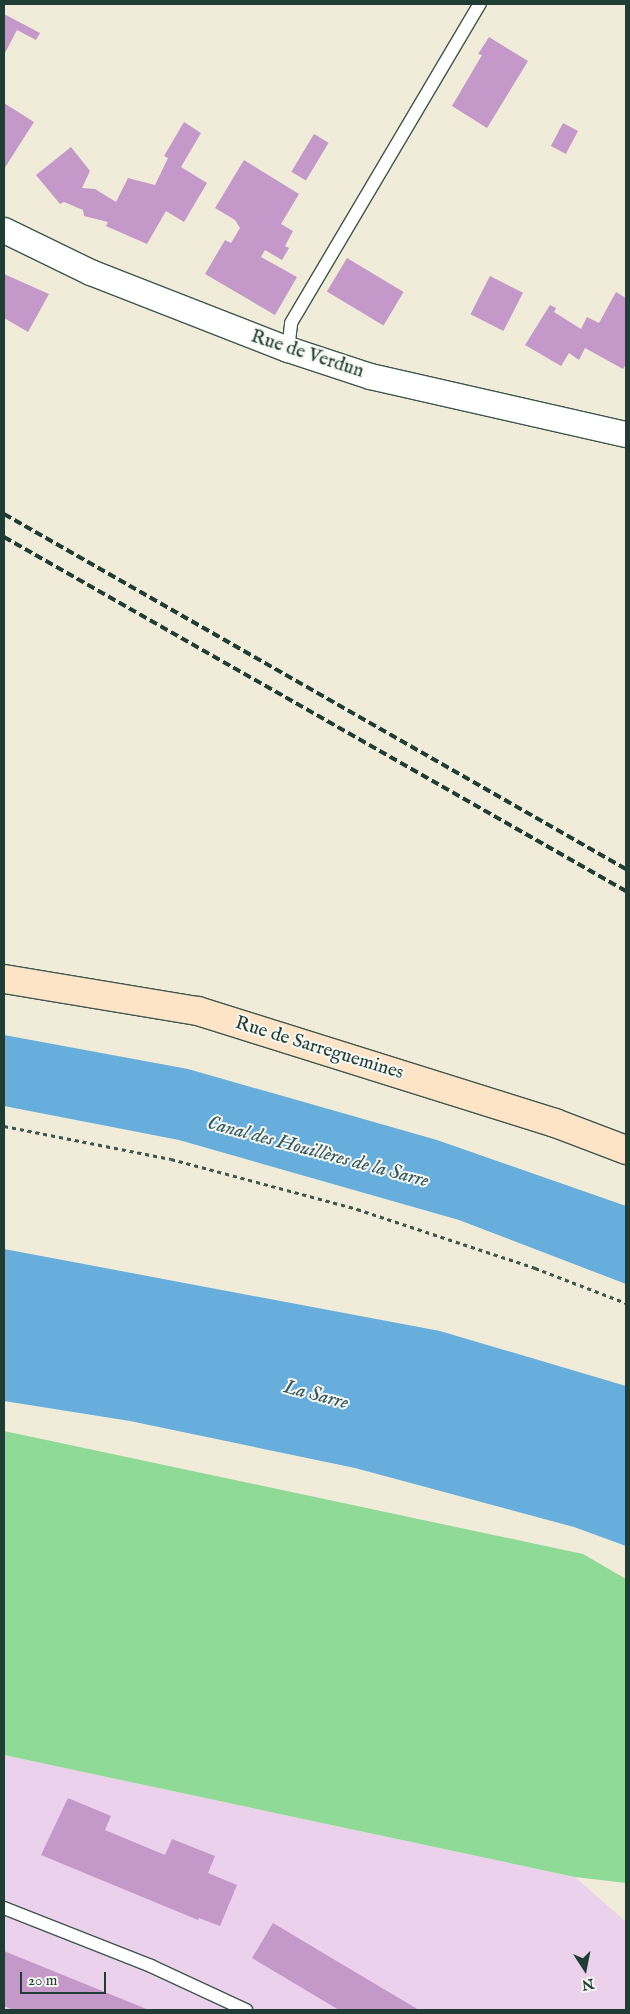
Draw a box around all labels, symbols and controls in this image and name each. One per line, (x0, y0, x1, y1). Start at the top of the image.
street label: Rue de Verdun (248, 326, 366, 384)
street label: Rue de Sarreguemines (232, 1013, 406, 1085)
water label: Canal des Houillères de la Sarre (205, 1111, 431, 1193)
water label: La Sarre (281, 1375, 351, 1415)
north arrow (560, 1944, 610, 1994)
scale bar (22, 1962, 109, 1994)
text: 20 m (28, 1971, 57, 1990)
text: N (580, 1974, 596, 1994)

